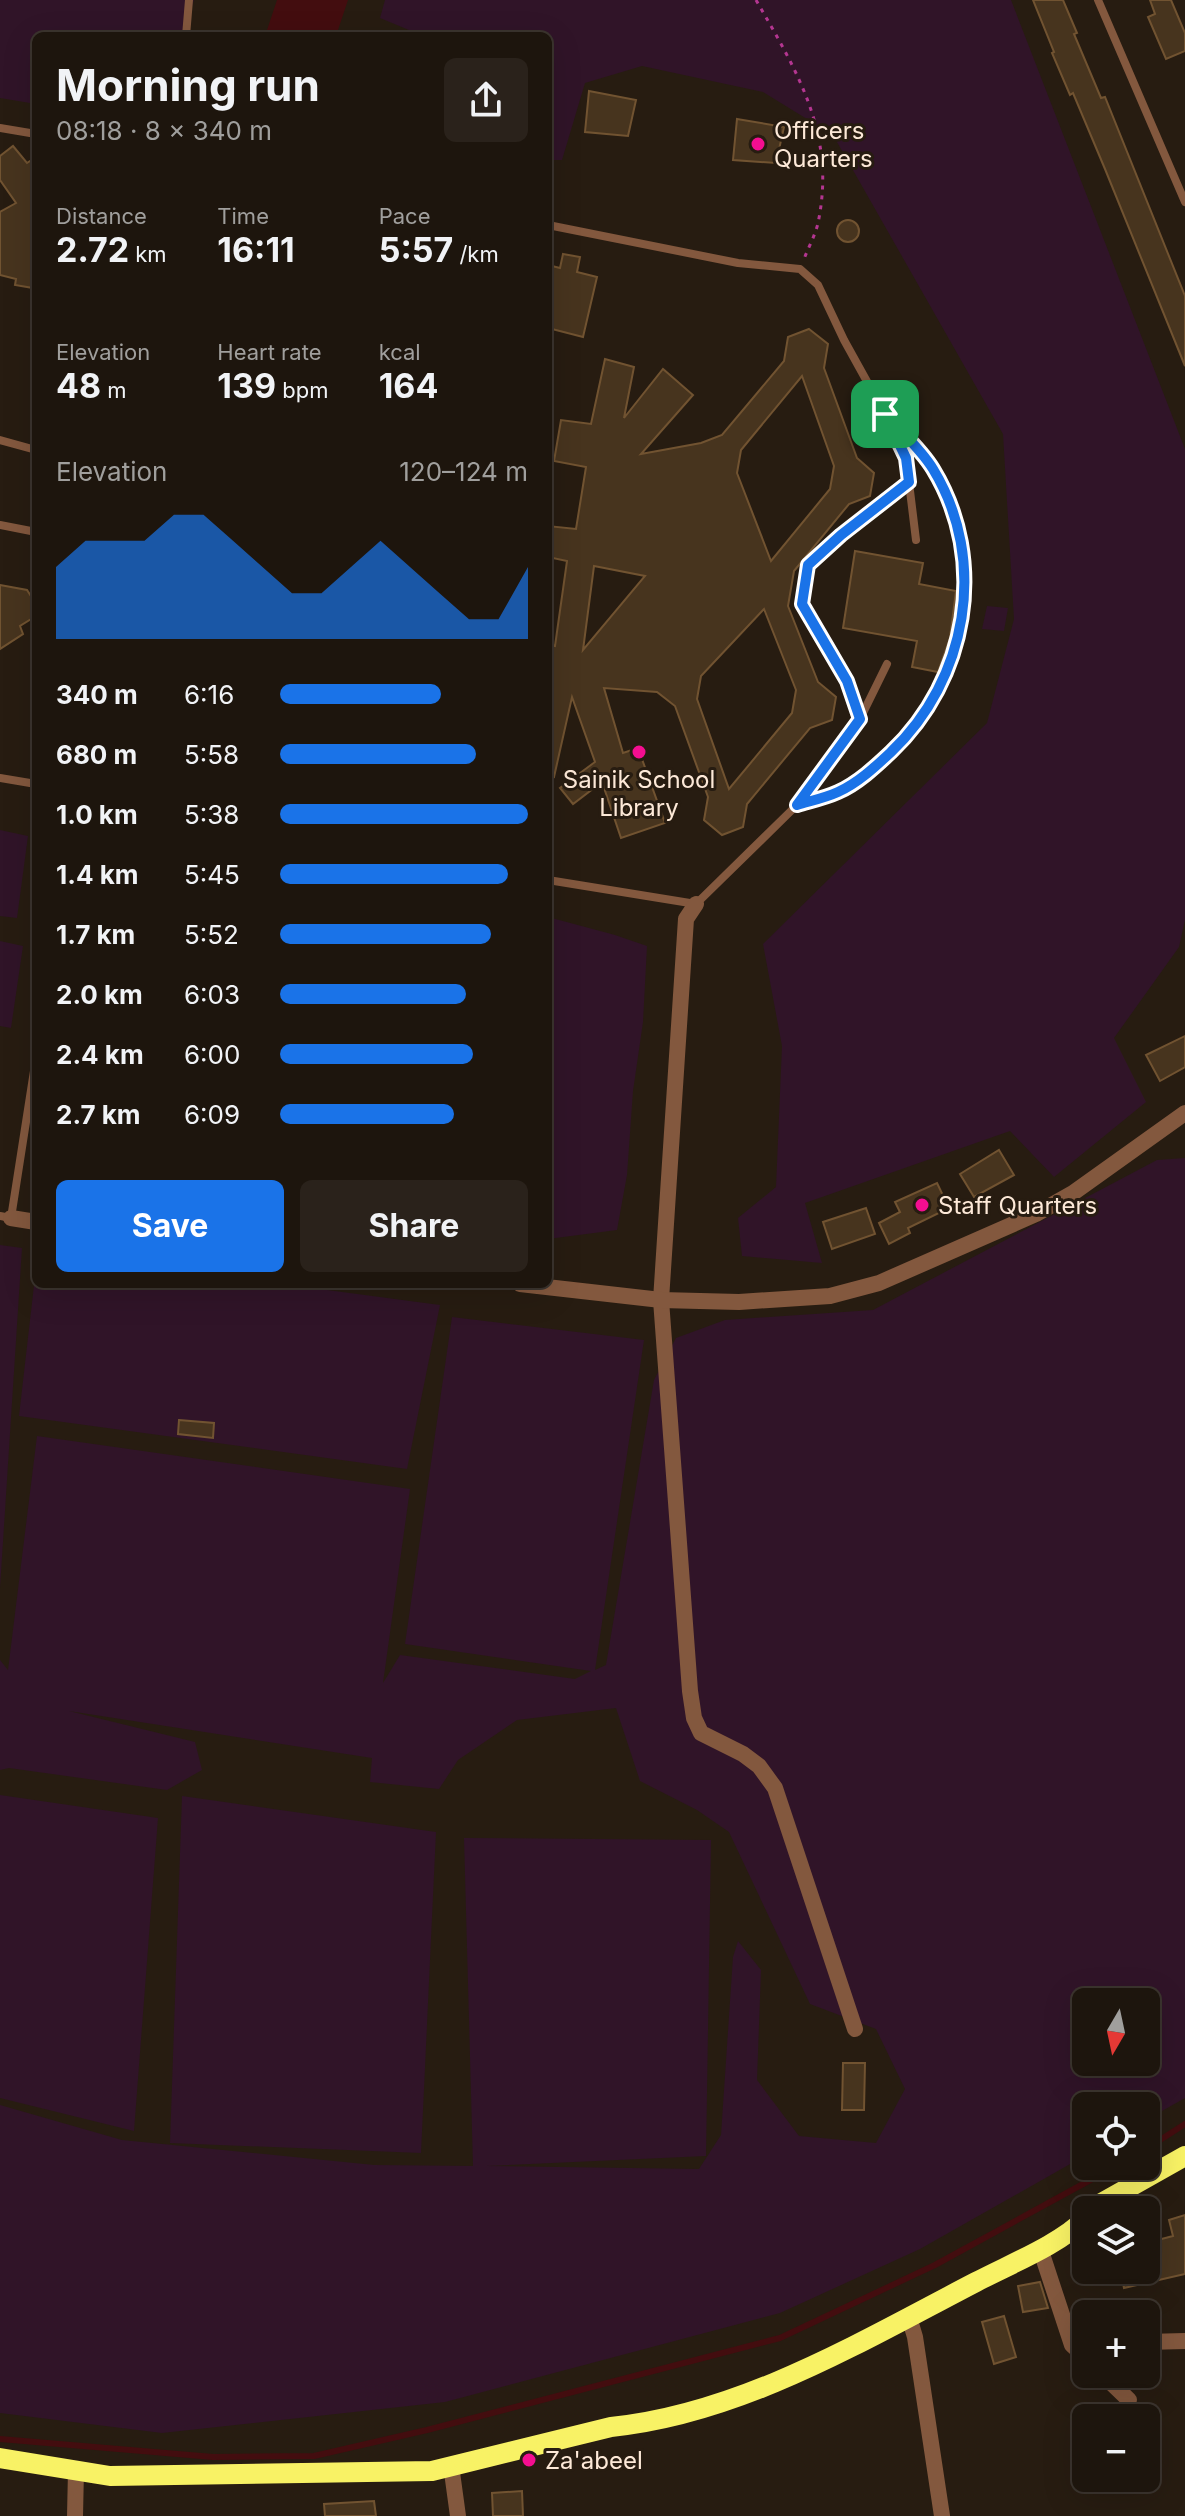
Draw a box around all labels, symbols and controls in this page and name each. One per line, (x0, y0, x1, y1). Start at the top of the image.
text: Morning run (56, 58, 320, 112)
button: share (444, 58, 528, 142)
text: 08:18 · 8 × 340 m (56, 115, 272, 146)
place label: Officers Quarters (774, 116, 873, 173)
marker: Officers Quarters (749, 135, 767, 153)
text: Distance (56, 203, 147, 229)
text: Time (217, 203, 269, 229)
text: Pace (379, 203, 430, 229)
text: 2.72 (56, 229, 129, 270)
text: 16:11 (217, 229, 295, 270)
text: 5:57 (379, 229, 453, 270)
text: km (129, 241, 167, 267)
text: /km (453, 241, 499, 267)
text: Elevation (56, 339, 150, 365)
text: Heart rate (217, 339, 322, 365)
text: kcal (379, 339, 421, 365)
text: 48 (56, 365, 101, 406)
text: 139 (217, 365, 276, 406)
text: 164 (379, 365, 438, 406)
text: m (101, 377, 127, 403)
text: bpm (276, 377, 328, 403)
pin (851, 380, 919, 448)
icon: arrive (863, 392, 907, 436)
text: Elevation (56, 456, 167, 487)
text: 120–124 m (399, 456, 528, 487)
text: 340 m (56, 679, 138, 710)
text: 6:16 (184, 679, 234, 710)
text: 680 m (56, 739, 137, 770)
text: 5:58 (184, 739, 239, 770)
marker: Sainik School Library (630, 743, 648, 761)
place label: Sainik School Library (563, 765, 715, 822)
text: 1.0 km (56, 799, 138, 830)
text: 5:38 (184, 799, 239, 830)
text: 1.4 km (56, 859, 138, 890)
text: 5:45 (184, 859, 240, 890)
text: 1.7 km (56, 919, 135, 950)
text: 5:52 (184, 919, 239, 950)
text: 2.0 km (56, 979, 143, 1010)
text: 6:03 (184, 979, 240, 1010)
text: 2.4 km (56, 1039, 144, 1070)
text: 6:00 (184, 1039, 240, 1070)
text: 2.7 km (56, 1099, 141, 1130)
text: 6:09 (184, 1099, 240, 1130)
button: Save (56, 1180, 284, 1272)
button: Share (300, 1180, 528, 1272)
place label: Staff Quarters (938, 1191, 1097, 1220)
marker: Staff Quarters (913, 1196, 931, 1214)
north arrow (1072, 1988, 1160, 2076)
map controls (1072, 1988, 1160, 2492)
button: locate (1072, 2092, 1160, 2180)
button: layers (1072, 2196, 1160, 2284)
button: + (1072, 2300, 1160, 2388)
button: − (1072, 2404, 1160, 2492)
place label: Za'abeel (545, 2446, 643, 2475)
marker: Za'abeel (520, 2451, 538, 2469)

